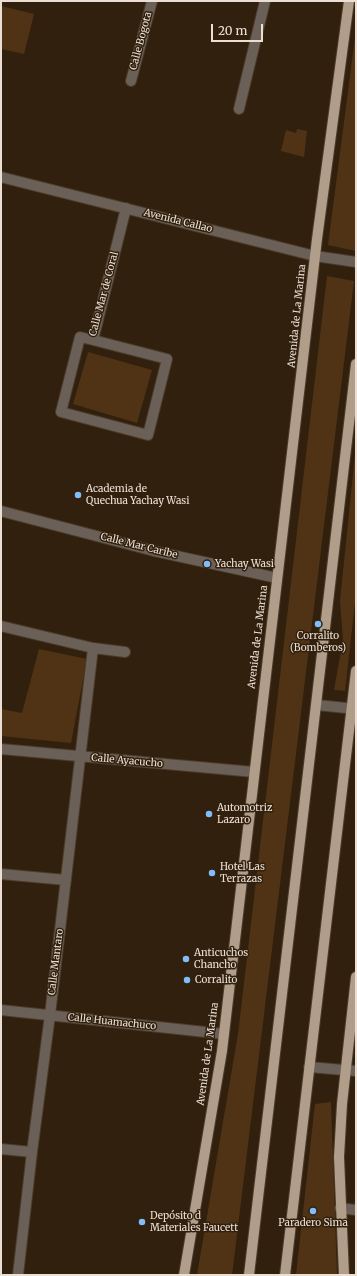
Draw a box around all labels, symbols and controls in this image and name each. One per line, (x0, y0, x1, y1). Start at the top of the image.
street label: Calle Bogota (127, 11, 155, 71)
scale bar (213, 16, 265, 42)
text: 20 m (218, 23, 247, 38)
street label: Avenida Callao (142, 207, 214, 235)
street label: Calle Mar de Coral (87, 251, 121, 337)
street label: Avenida de La Marina (286, 264, 308, 368)
place label: Academia de Quechua Yachay Wasi (86, 483, 189, 506)
marker: Academia de Quechua Yachay Wasi (73, 490, 83, 500)
street label: Calle Mar Caribe (99, 531, 179, 561)
place label: Yachay Wasi (215, 558, 274, 570)
marker: Yachay Wasi (202, 559, 212, 569)
street label: Avenida de La Marina (246, 585, 270, 689)
marker: Corralito (Bomberos) (313, 619, 323, 629)
place label: Corralito (Bomberos) (290, 630, 346, 654)
street label: Calle Ayacucho (91, 752, 163, 770)
place label: Automotriz Lazaro (217, 802, 272, 826)
marker: Automotriz Lazaro (204, 809, 214, 819)
place label: Hotel Las Terrazas (220, 861, 265, 884)
marker: Hotel Las Terrazas (207, 868, 217, 878)
street label: Calle Mantaro (46, 928, 66, 996)
place label: Anticuchos Chancho (194, 947, 248, 970)
marker: Anticuchos Chancho (181, 954, 191, 964)
place label: Corralito (195, 974, 237, 986)
marker: Corralito (182, 975, 192, 985)
street label: Avenida de La Marina (195, 1002, 221, 1106)
street label: Calle Huamachuco (67, 1011, 157, 1033)
marker: Paradero Sima (308, 1206, 318, 1216)
place label: Depósito d Materiales Faucett (150, 1210, 238, 1234)
marker: Depósito d Materiales Faucett (137, 1217, 147, 1227)
place label: Paradero Sima (278, 1217, 348, 1229)

